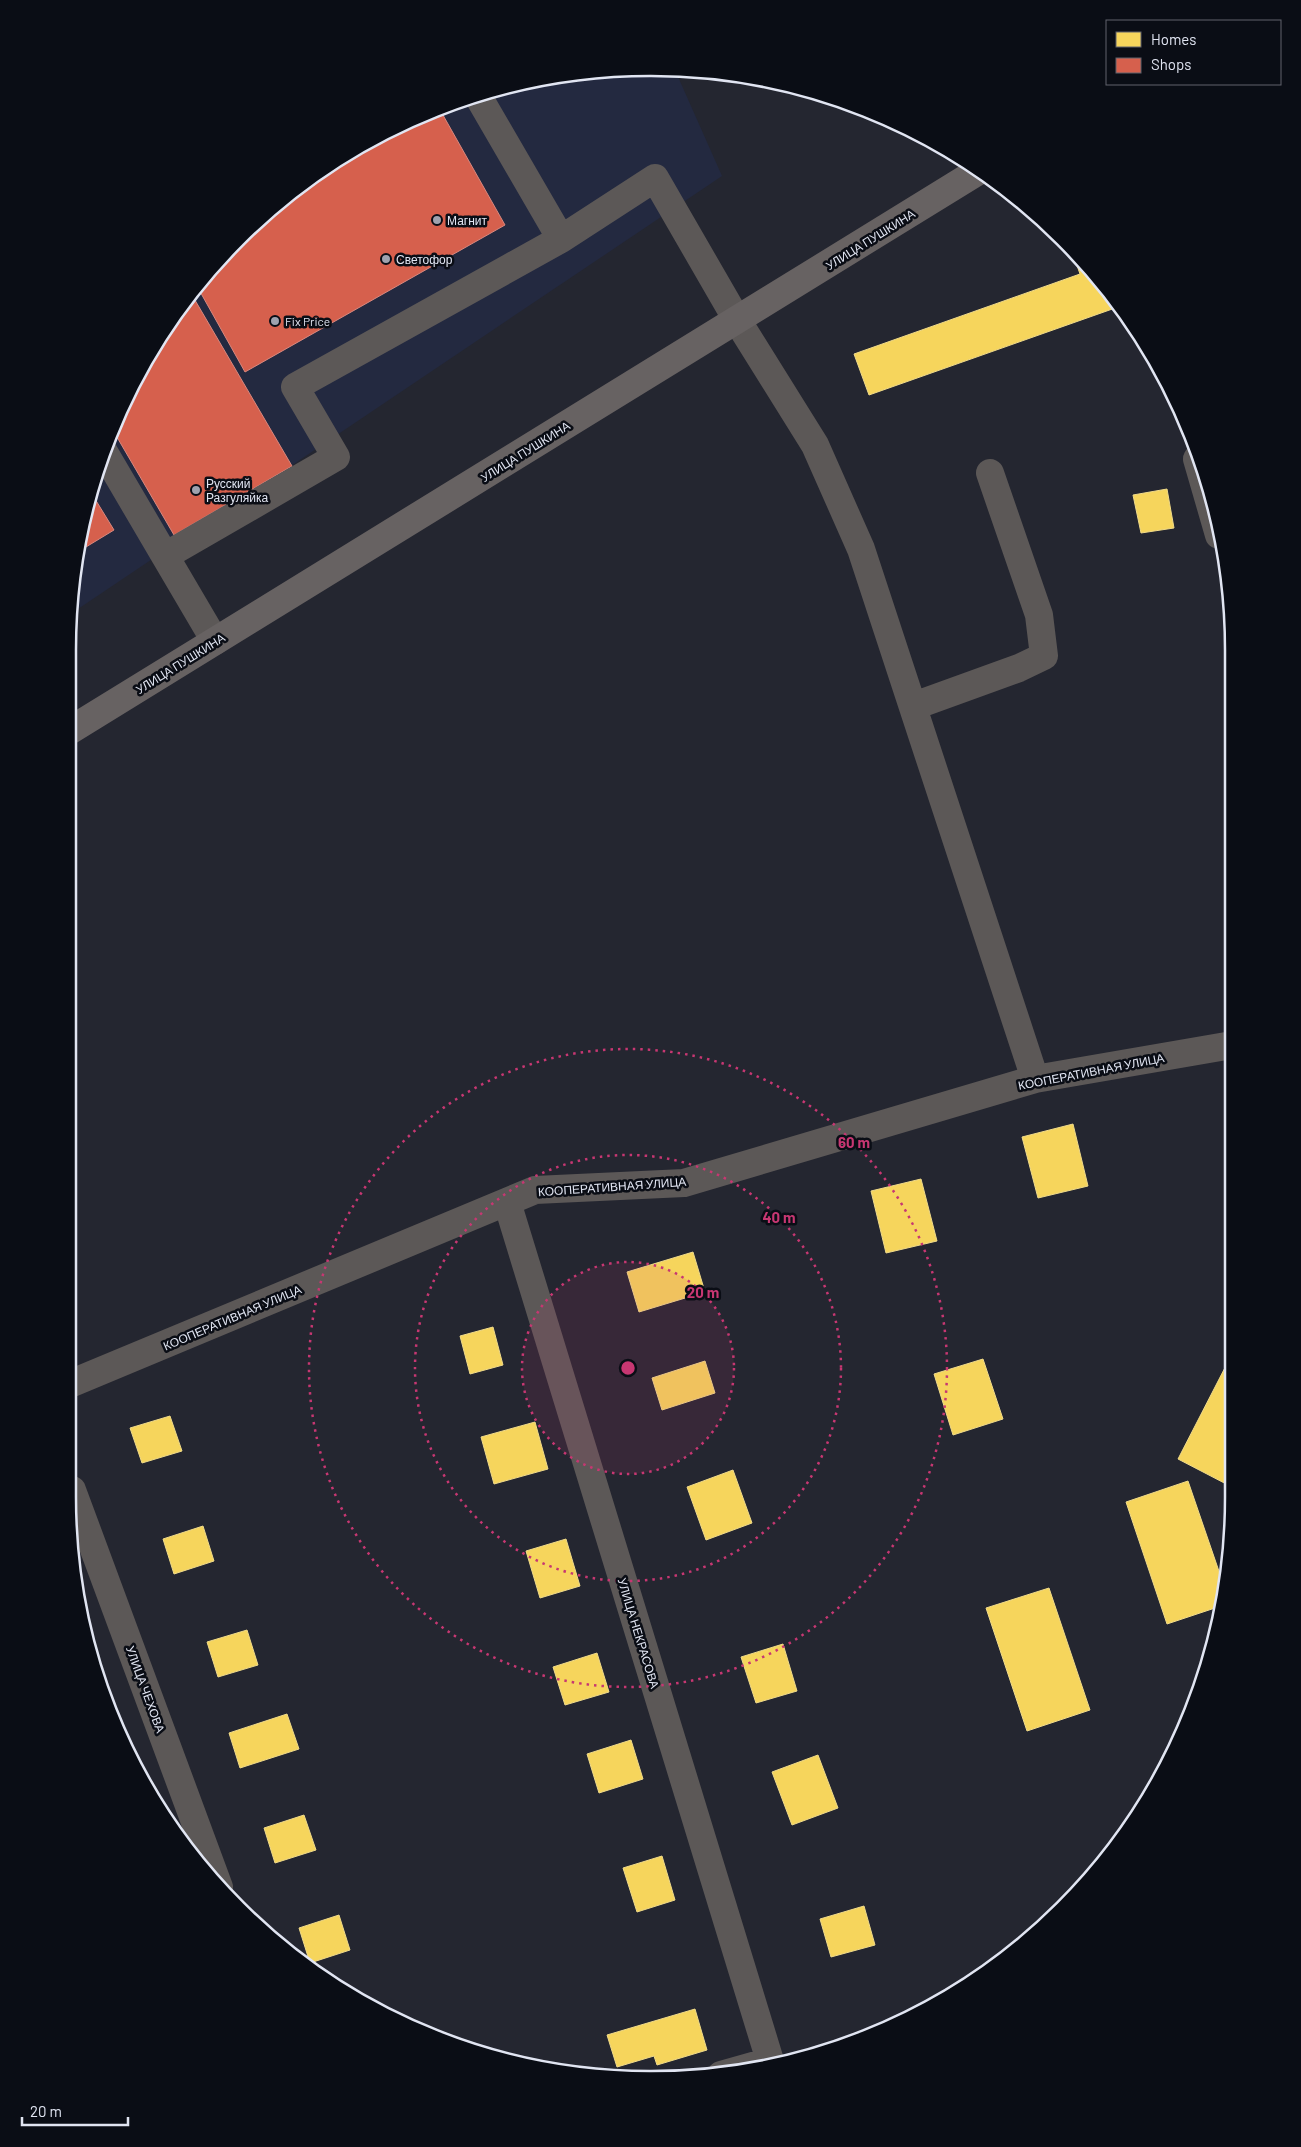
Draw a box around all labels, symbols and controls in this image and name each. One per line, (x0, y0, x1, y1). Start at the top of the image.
legend (1106, 20, 1281, 85)
text: Homes (1151, 30, 1196, 48)
text: Shops (1151, 55, 1191, 73)
street label: УЛИЦА ПУШКИНА (823, 206, 918, 273)
place label: Магнит (447, 213, 488, 227)
marker: Магнит (431, 214, 443, 226)
place label: Светофор (396, 252, 453, 267)
marker: Светофор (380, 253, 392, 265)
place label: Fix Price (285, 314, 330, 328)
marker: Fix Price (269, 315, 281, 327)
street label: УЛИЦА ПУШКИНА (478, 418, 573, 485)
place label: Русский Разгуляйка (206, 476, 268, 505)
marker: Русский Разгуляйка (190, 484, 202, 496)
street label: УЛИЦА ПУШКИНА (133, 630, 228, 697)
street label: КООПЕРАТИВНАЯ УЛИЦА (1017, 1050, 1166, 1093)
text: 60 m (838, 1133, 870, 1151)
street label: КООПЕРАТИВНАЯ УЛИЦА (537, 1174, 687, 1199)
text: 40 m (762, 1208, 796, 1226)
street label: КООПЕРАТИВНАЯ УЛИЦА (161, 1281, 304, 1353)
text: 20 m (687, 1283, 719, 1301)
centre of rings (619, 1359, 637, 1377)
street label: УЛИЦА НЕКРАСОВА (615, 1576, 662, 1690)
street label: УЛИЦА ЧЕХОВА (123, 1644, 168, 1735)
scale bar (22, 2094, 129, 2126)
text: 20 m (30, 2102, 62, 2120)

